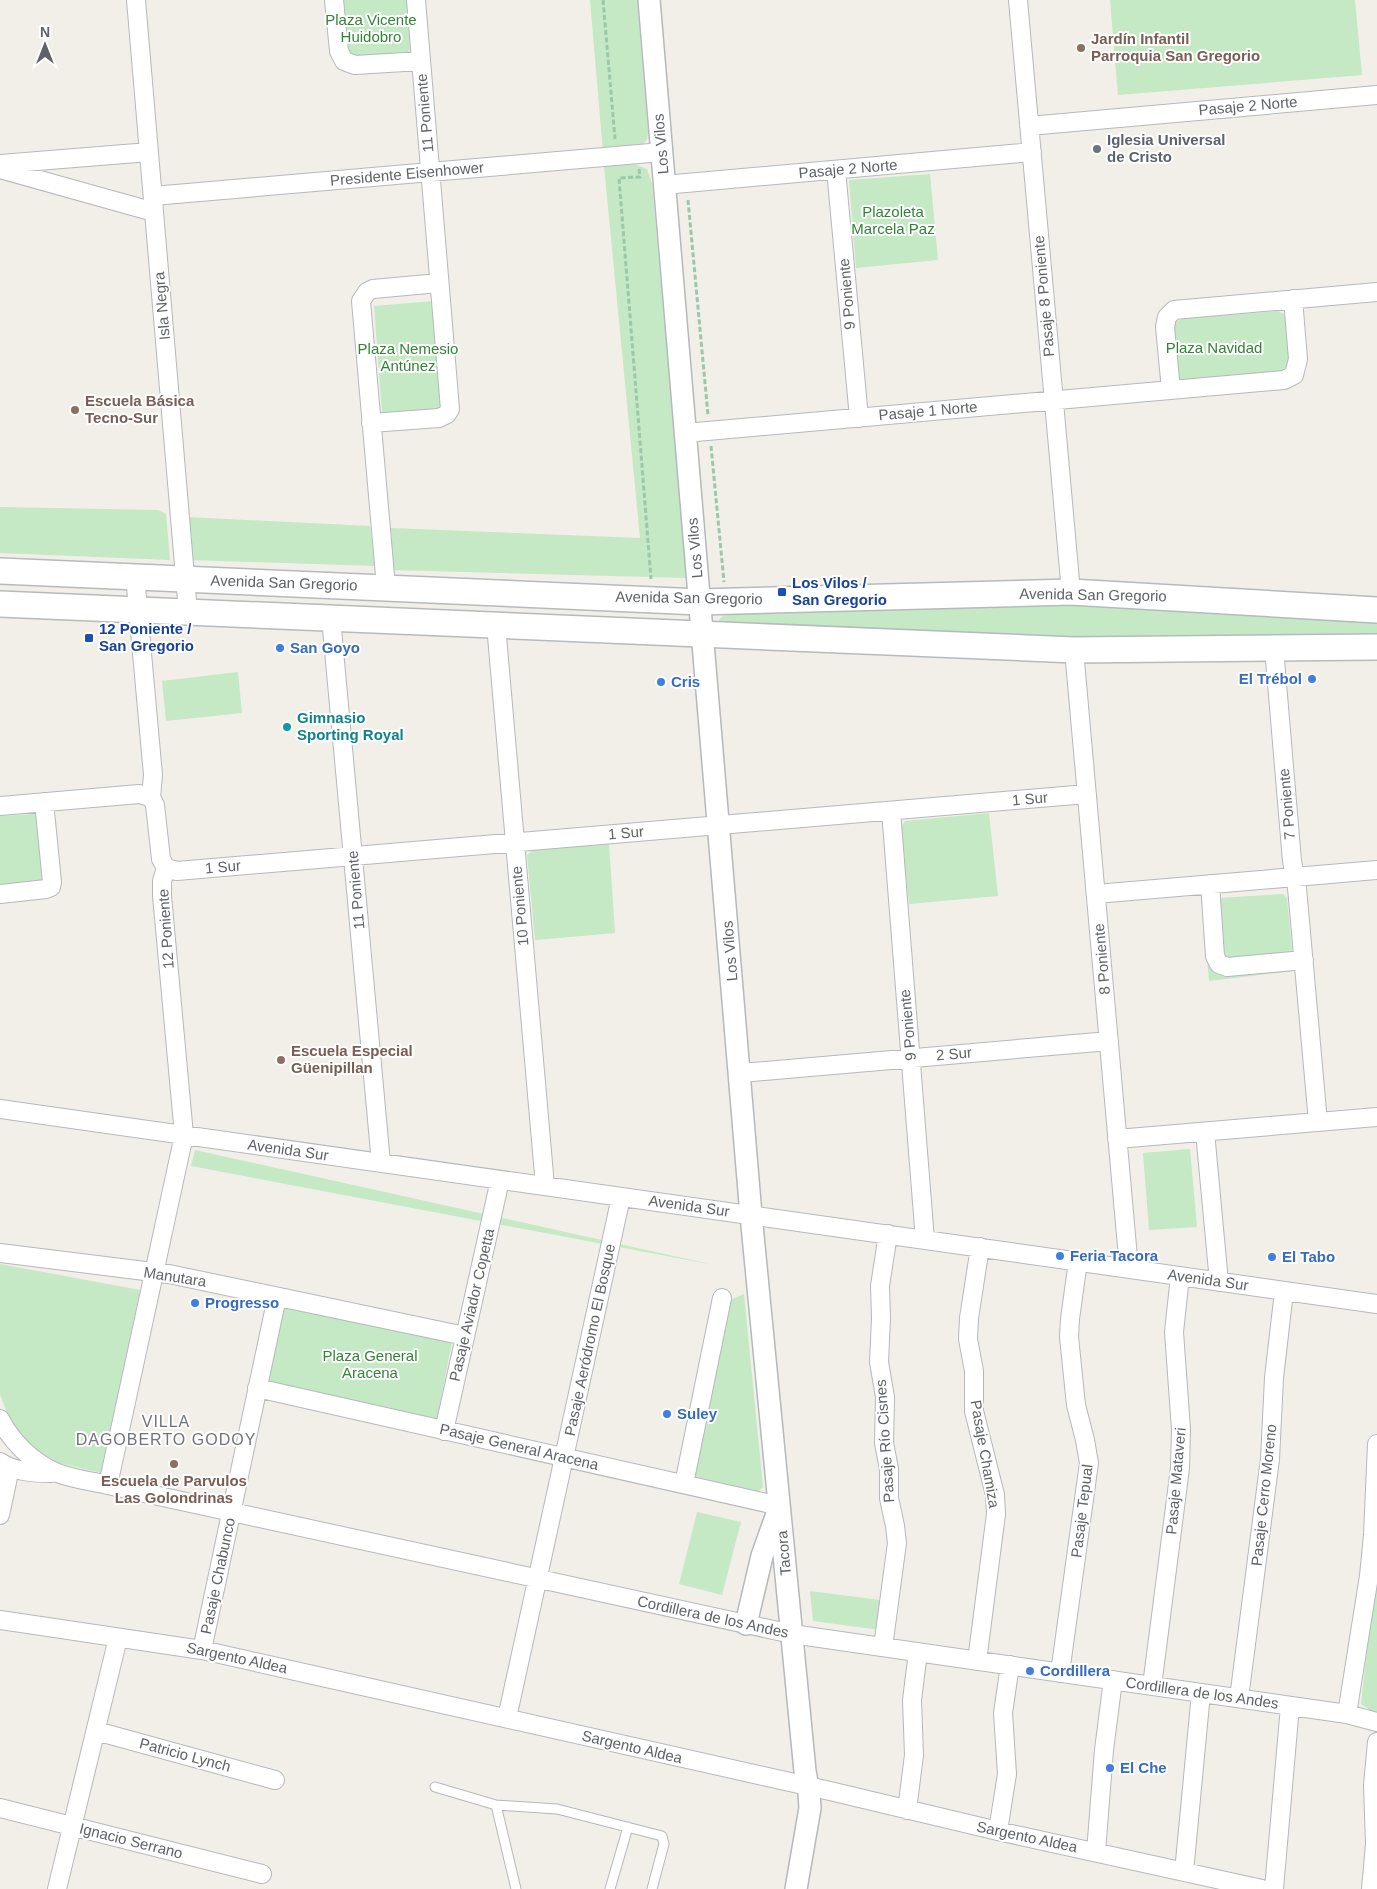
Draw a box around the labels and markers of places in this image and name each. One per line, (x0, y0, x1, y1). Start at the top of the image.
place label: Jardín Infantil Parroquia San Gregorio (1091, 30, 1260, 64)
marker: Jardín Infantil Parroquia San Gregorio (1075, 42, 1087, 54)
place label: Iglesia Universal de Cristo (1107, 131, 1225, 165)
marker: Iglesia Universal de Cristo (1091, 143, 1103, 155)
place label: Escuela Básica Tecno-Sur (85, 392, 195, 426)
marker: Escuela Básica Tecno-Sur (69, 404, 81, 416)
place label: Los Vilos / San Gregorio (792, 574, 887, 608)
marker: Los Vilos / San Gregorio (776, 586, 788, 598)
place label: 12 Poniente / San Gregorio (99, 620, 194, 654)
marker: 12 Poniente / San Gregorio (83, 632, 95, 644)
place label: San Goyo (290, 639, 360, 656)
marker: San Goyo (274, 642, 286, 654)
place label: El Trébol (1239, 670, 1302, 687)
place label: Cris (671, 673, 700, 690)
marker: El Trébol (1306, 673, 1318, 685)
marker: Cris (655, 676, 667, 688)
place label: Gimnasio Sporting Royal (297, 709, 404, 743)
marker: Gimnasio Sporting Royal (281, 721, 293, 733)
place label: Escuela Especial Güenipillan (291, 1042, 413, 1076)
marker: Escuela Especial Güenipillan (275, 1054, 287, 1066)
place label: Feria Tacora (1070, 1247, 1159, 1264)
place label: El Tabo (1282, 1248, 1335, 1265)
marker: Feria Tacora (1054, 1250, 1066, 1262)
marker: El Tabo (1266, 1251, 1278, 1263)
place label: Progresso (205, 1294, 279, 1311)
marker: Progresso (189, 1297, 201, 1309)
place label: Suley (677, 1405, 718, 1422)
marker: Suley (661, 1408, 673, 1420)
marker: Escuela de Parvulos Las Golondrinas (168, 1458, 180, 1470)
place label: Escuela de Parvulos Las Golondrinas (101, 1472, 247, 1506)
place label: Cordillera (1040, 1662, 1111, 1679)
marker: Cordillera (1024, 1665, 1036, 1677)
place label: El Che (1120, 1759, 1167, 1776)
marker: El Che (1104, 1762, 1116, 1774)

